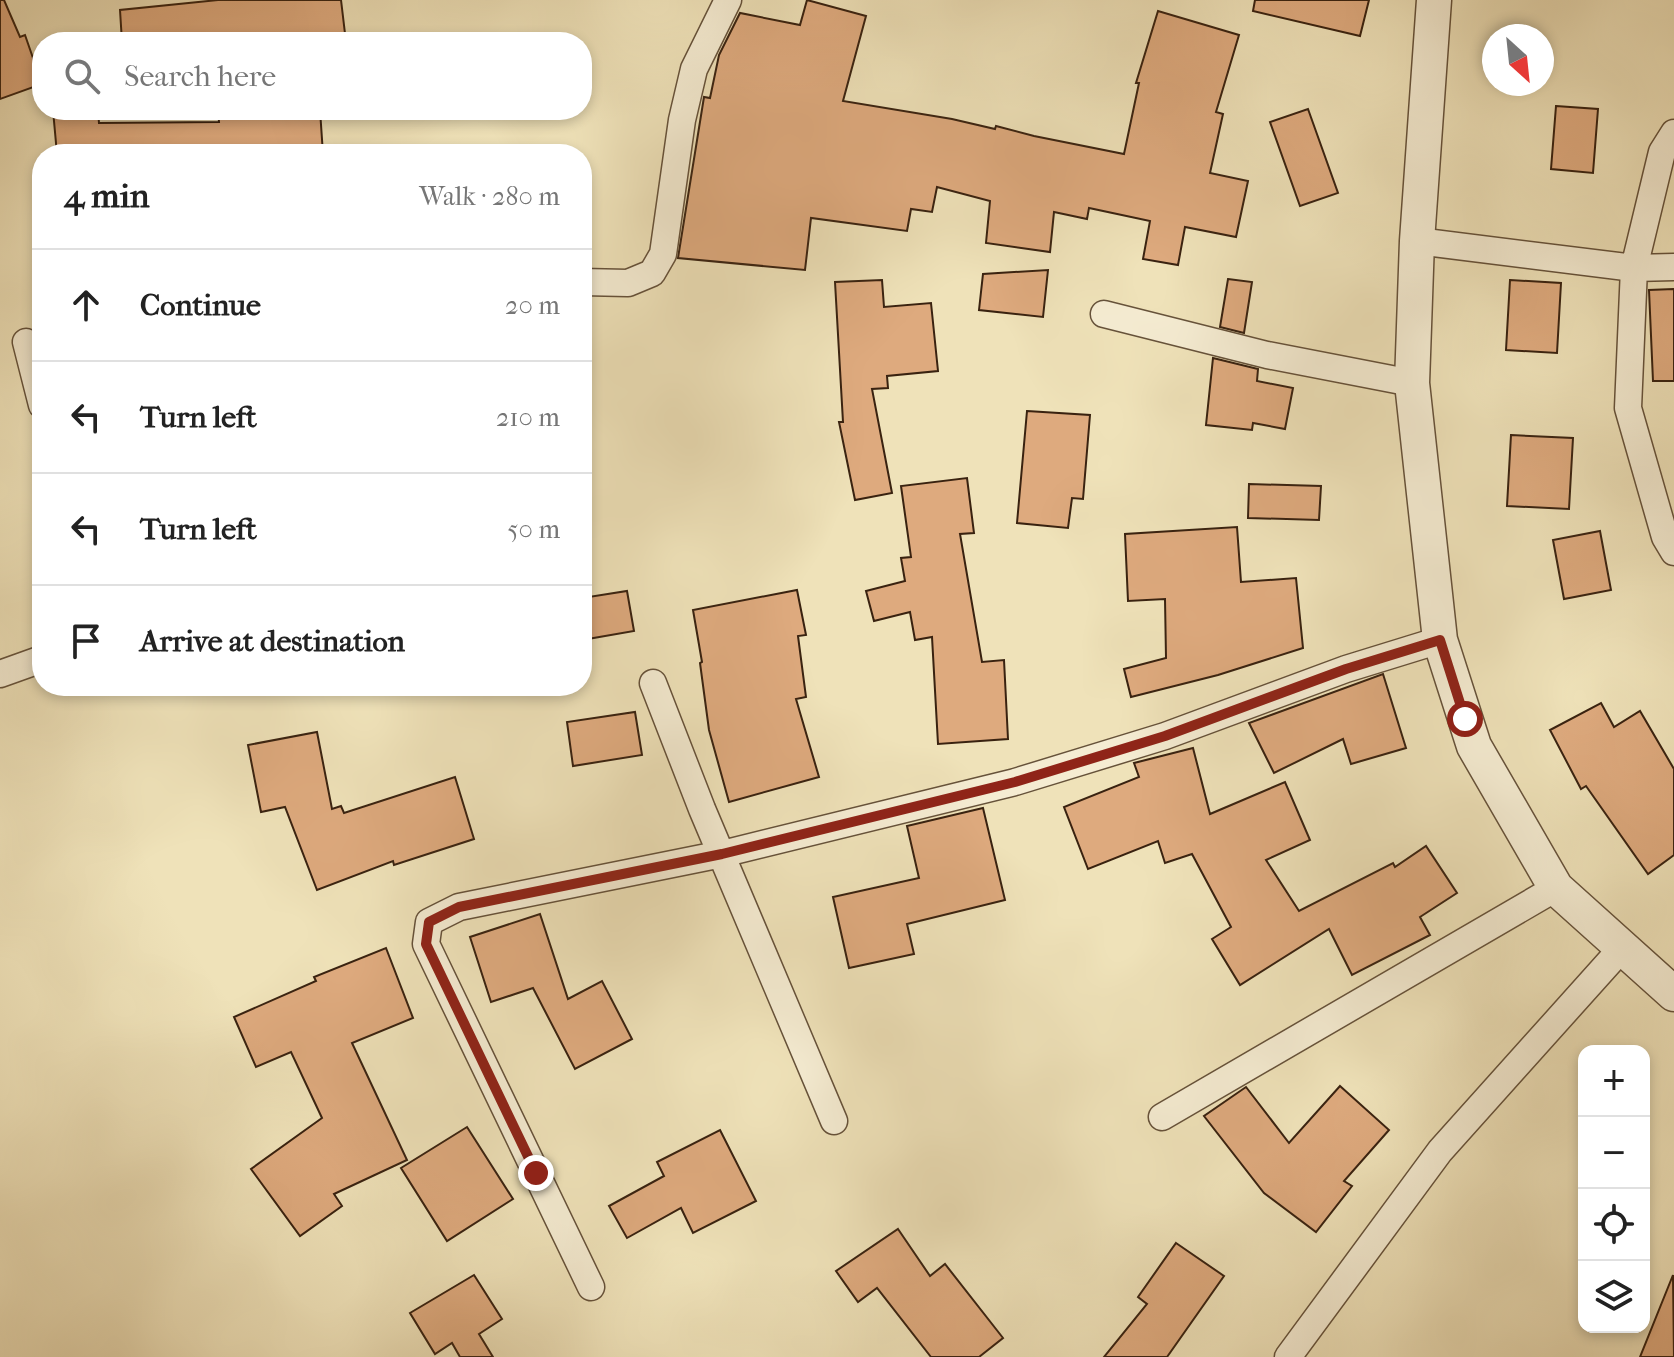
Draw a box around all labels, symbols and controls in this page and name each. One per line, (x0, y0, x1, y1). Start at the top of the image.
north arrow (1482, 24, 1554, 96)
search box (32, 32, 592, 120)
icon: search (60, 54, 104, 98)
text: Search here (124, 59, 276, 94)
text: 4 min (64, 176, 149, 216)
text: Walk · 280 m (419, 181, 560, 212)
icon: ahead (64, 283, 108, 327)
text: Continue (140, 288, 261, 323)
text: 20 m (505, 290, 560, 321)
icon: left (64, 395, 108, 439)
text: Turn left (140, 400, 257, 435)
text: 210 m (496, 402, 560, 433)
icon: left (64, 507, 108, 551)
text: Turn left (140, 512, 257, 547)
text: 50 m (507, 514, 560, 545)
icon: arrive (64, 619, 108, 663)
text: Arrive at destination (140, 624, 405, 659)
route start (1447, 701, 1483, 737)
map controls (1578, 1045, 1650, 1333)
button: + (1578, 1045, 1650, 1117)
button: − (1578, 1117, 1650, 1189)
route end (518, 1155, 554, 1191)
button: locate (1578, 1189, 1650, 1261)
button: layers (1578, 1261, 1650, 1333)

